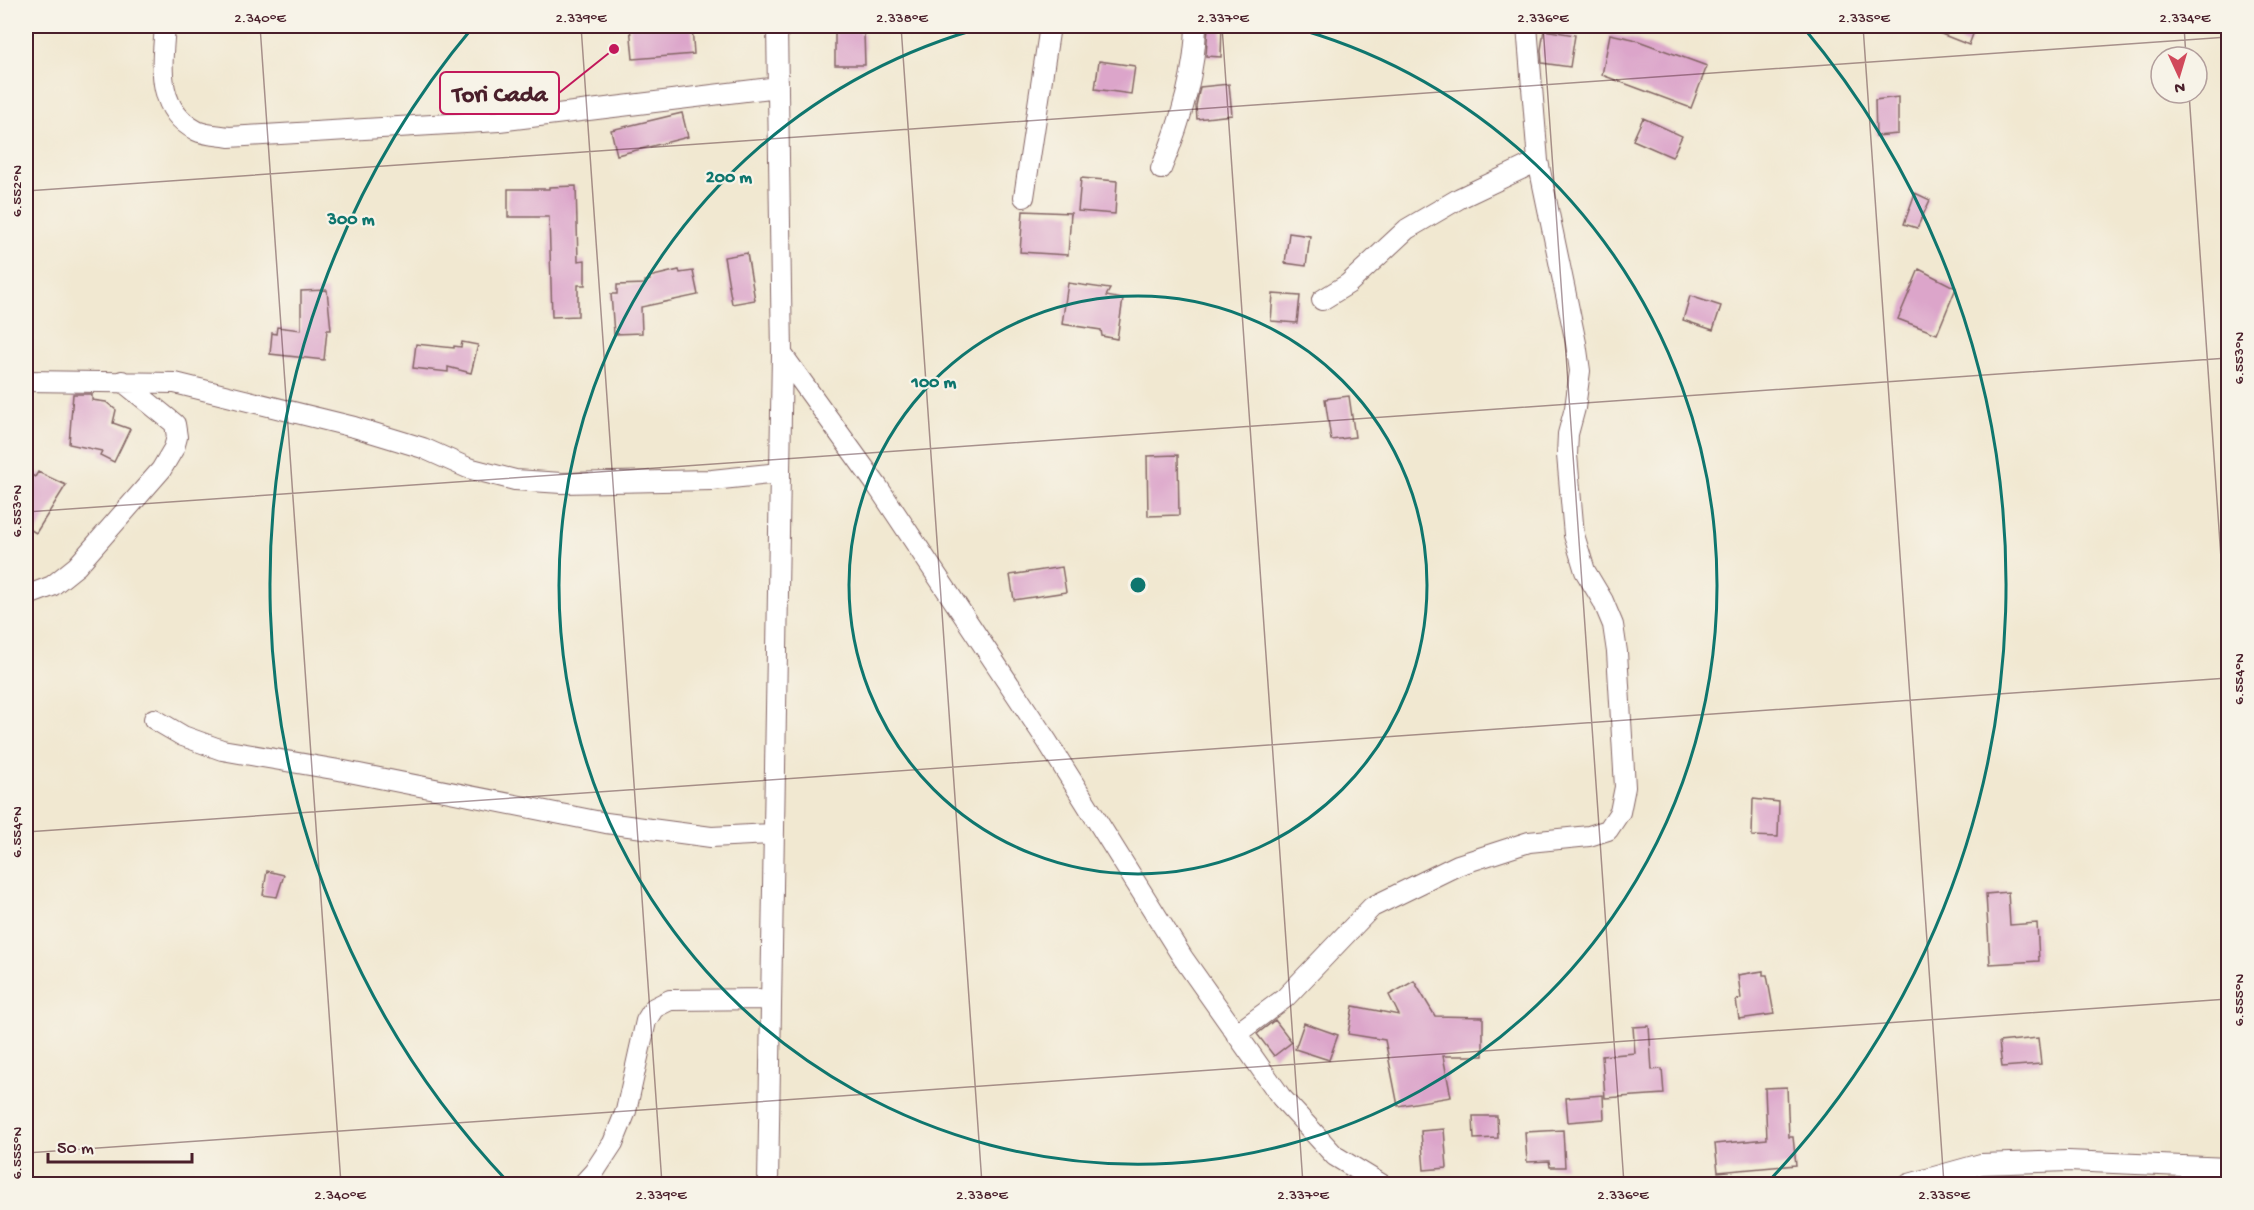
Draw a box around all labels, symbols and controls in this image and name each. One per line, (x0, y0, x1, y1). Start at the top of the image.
text: 2.340°E (234, 10, 286, 28)
text: 2.339°E (555, 10, 607, 28)
text: 2.338°E (876, 10, 929, 28)
text: 2.337°E (1197, 10, 1249, 28)
text: 2.336°E (1517, 10, 1569, 28)
text: 2.335°E (1838, 10, 1890, 28)
text: 2.334°E (2160, 10, 2211, 28)
north arrow (2149, 45, 2209, 105)
callout: Tori Cada (440, 72, 559, 114)
text: N (2173, 77, 2186, 96)
text: Tori Cada (451, 82, 549, 111)
text: 6.552°N (9, 165, 27, 217)
text: 200 m (706, 168, 752, 189)
text: 300 m (327, 210, 375, 231)
text: 6.553°N (2231, 332, 2249, 384)
text: 100 m (911, 373, 957, 394)
text: 6.553°N (9, 485, 27, 537)
centre of rings (1128, 575, 1148, 595)
text: 6.554°N (2231, 653, 2249, 705)
text: 6.554°N (9, 806, 27, 858)
text: 6.555°N (2231, 974, 2249, 1026)
scale bar (48, 1126, 192, 1164)
text: 6.555°N (9, 1127, 27, 1179)
text: 50 m (57, 1139, 94, 1160)
text: 2.340°E (314, 1187, 366, 1205)
text: 2.339°E (635, 1187, 687, 1205)
text: 2.338°E (956, 1187, 1009, 1205)
text: 2.337°E (1277, 1187, 1329, 1205)
text: 2.336°E (1597, 1187, 1649, 1205)
text: 2.335°E (1918, 1187, 1970, 1205)

